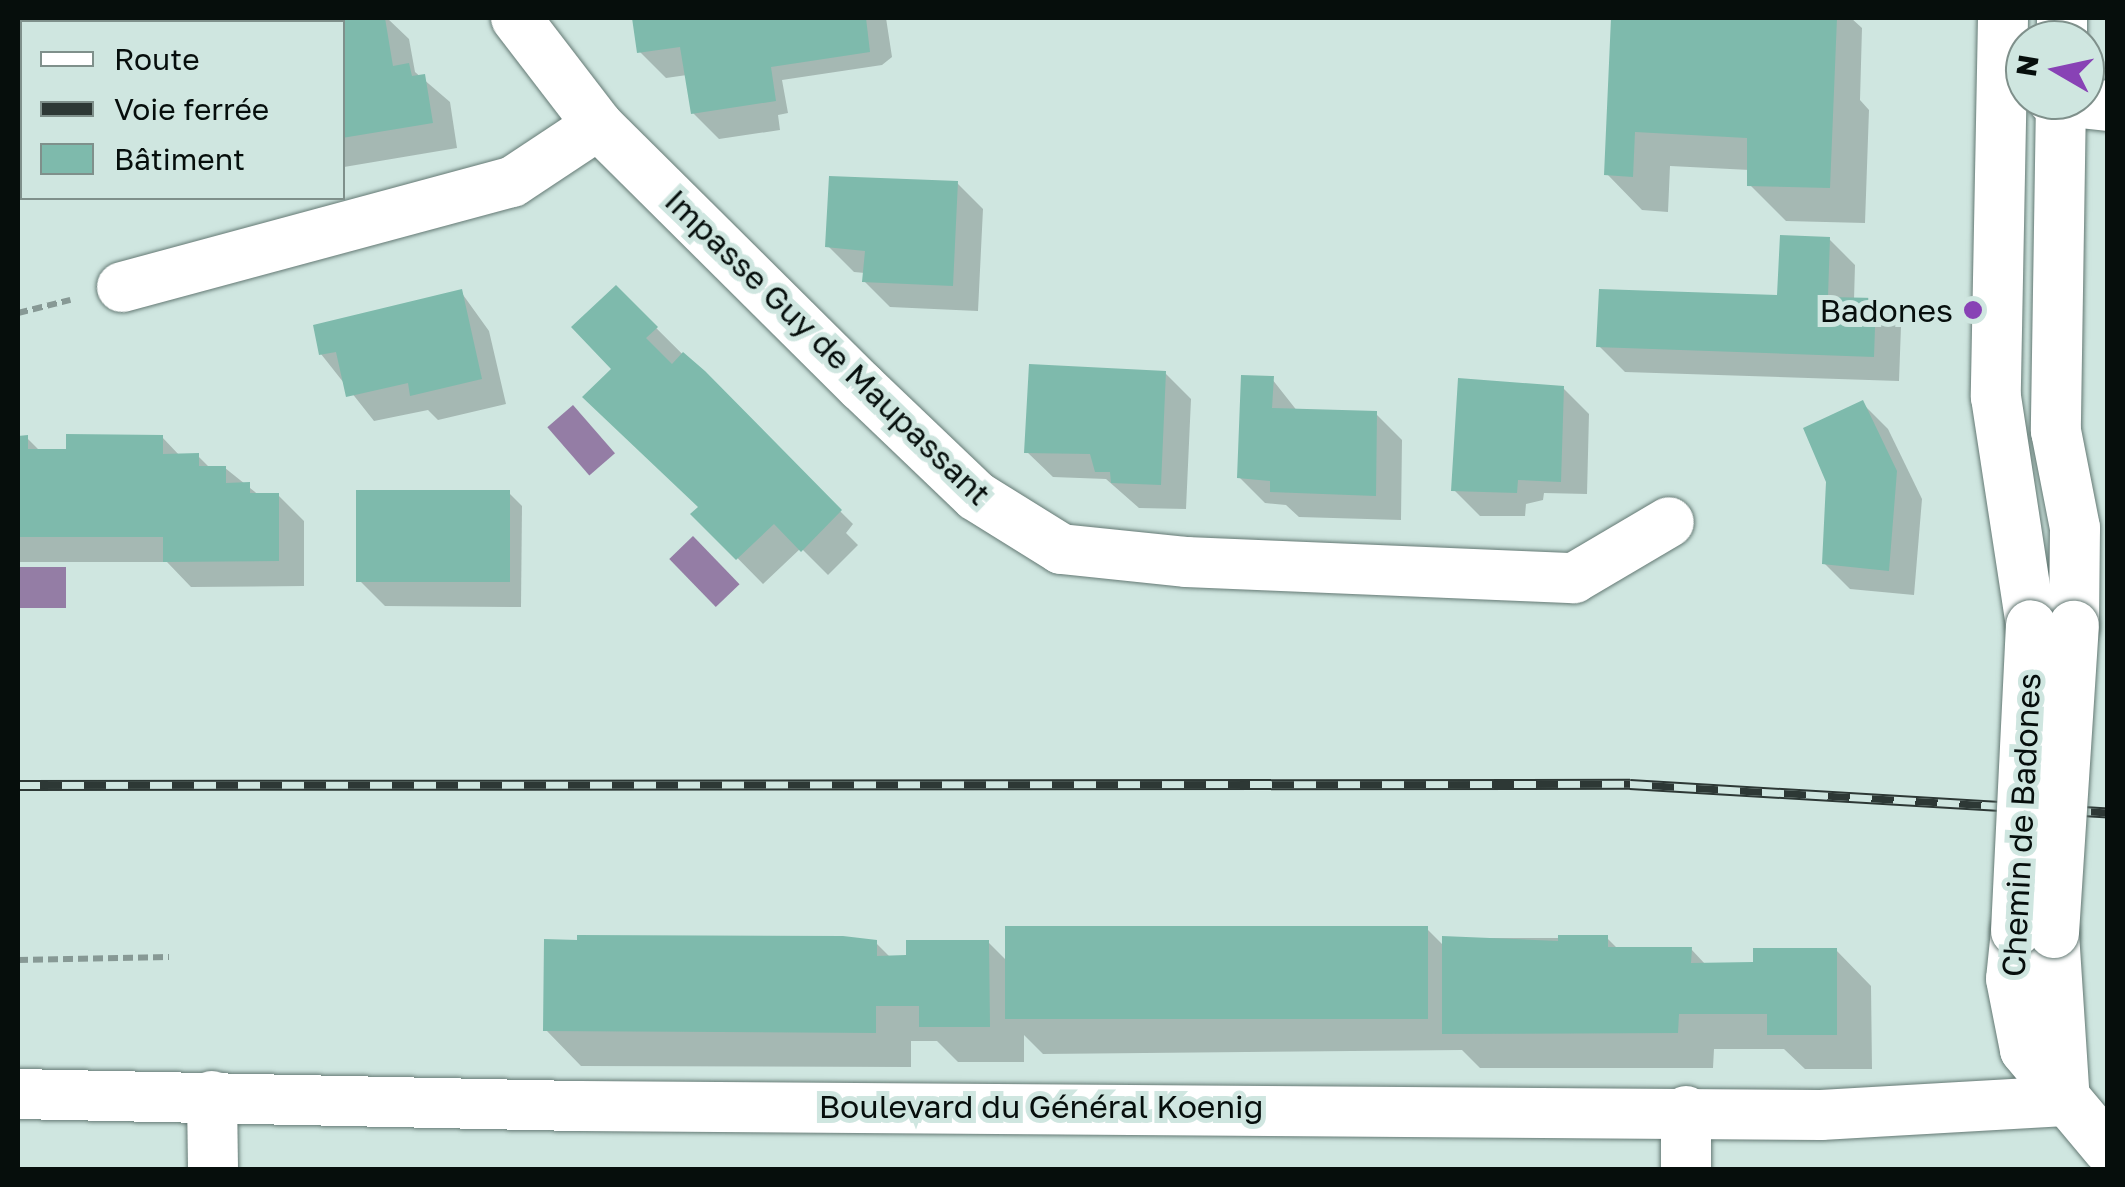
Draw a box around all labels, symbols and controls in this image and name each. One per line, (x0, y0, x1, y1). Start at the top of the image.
legend (20, 20, 345, 200)
north arrow (2005, 20, 2105, 120)
text: Route (114, 41, 200, 77)
text: N (2009, 52, 2045, 79)
text: Voie ferrée (114, 91, 269, 127)
text: Bâtiment (114, 141, 245, 177)
street label: Impasse Guy de Maupassant (657, 181, 999, 513)
place label: Badones (1819, 291, 1953, 329)
marker: Badones (1962, 299, 1984, 321)
street label: Chemin de Badones (1994, 672, 2048, 978)
street label: Boulevard du Général Koenig (819, 1087, 1263, 1125)

